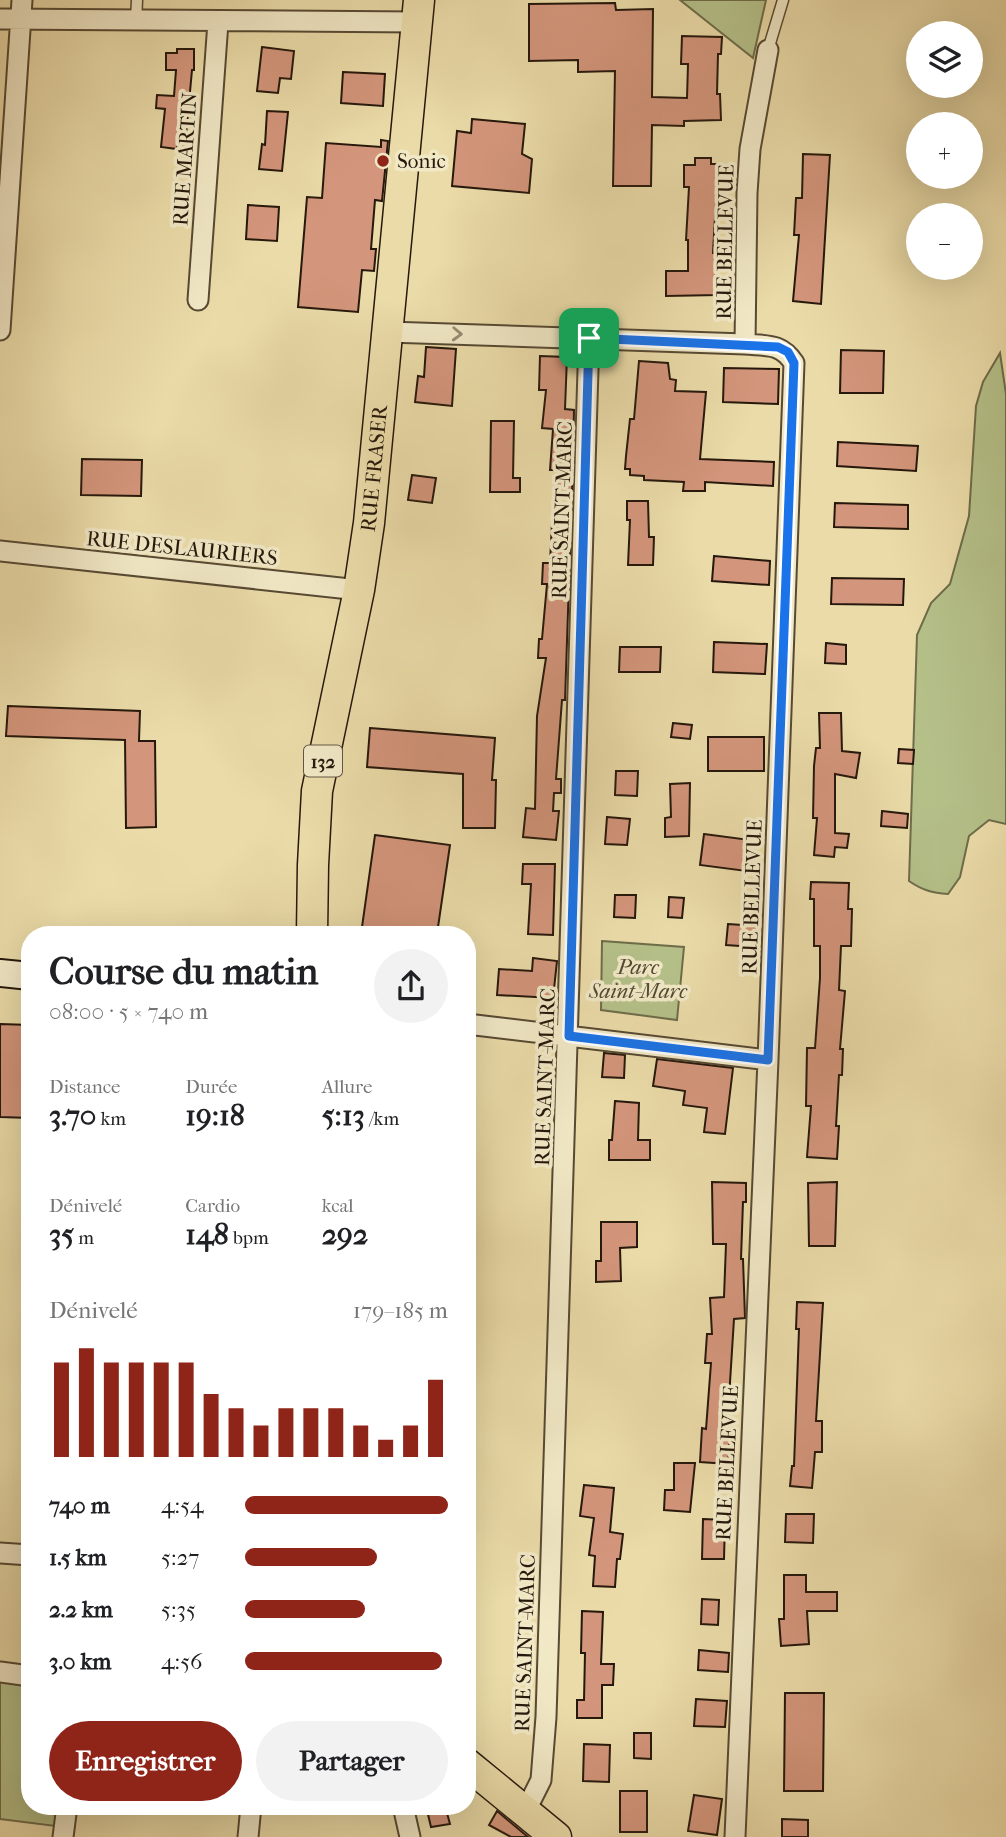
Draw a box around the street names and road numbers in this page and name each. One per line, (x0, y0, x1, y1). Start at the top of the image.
street label: RUE MARTIN (168, 91, 202, 227)
street label: RUE BELLEVUE (712, 164, 738, 320)
street label: RUE FRASER (356, 403, 392, 533)
street label: RUE SAINT-MARC (547, 421, 577, 599)
street label: RUE DESLAURIERS (85, 526, 279, 570)
road number: 132 (304, 746, 342, 776)
street label: RUE BELLEVUE (737, 819, 767, 975)
street label: RUE SAINT-MARC (530, 988, 560, 1166)
street label: RUE BELLEVUE (711, 1385, 743, 1541)
street label: RUE SAINT-MARC (510, 1554, 540, 1732)

